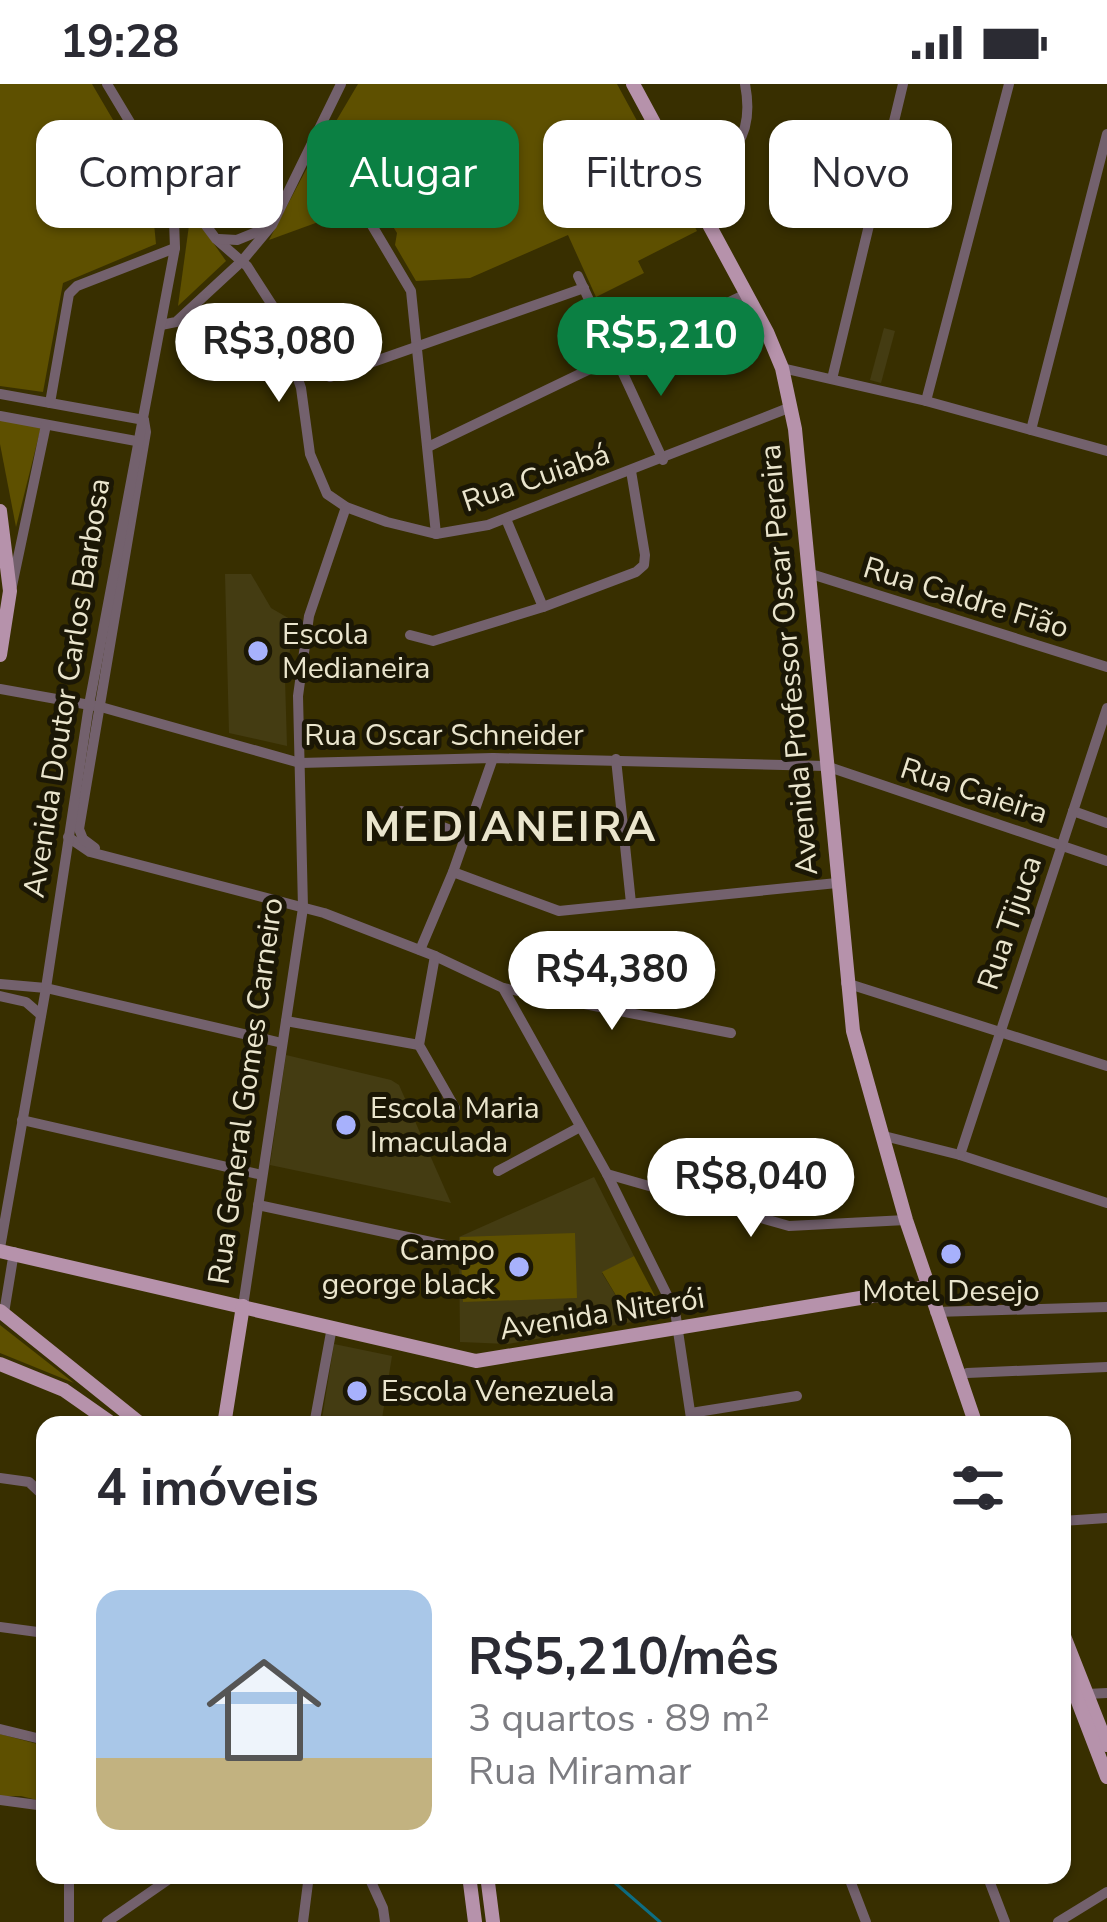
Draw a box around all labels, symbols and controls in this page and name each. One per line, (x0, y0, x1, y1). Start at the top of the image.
text: 19:28 (60, 12, 179, 73)
chip: Comprar (36, 120, 283, 228)
chip: Alugar (307, 120, 519, 228)
chip: Filtros (543, 120, 745, 228)
chip: Novo (769, 120, 952, 228)
pin: R$5,210 (550, 297, 772, 399)
pin: R$3,080 (168, 303, 390, 405)
text: R$5,210 (584, 309, 738, 362)
text: R$3,080 (202, 315, 356, 368)
street label: Rua Cuiabá (457, 434, 615, 522)
street label: Avenida Professor Oscar Pereira (750, 443, 828, 877)
street label: Avenida Doutor Carlos Barbosa (14, 475, 120, 901)
street label: Rua Caldre Fião (858, 547, 1074, 649)
place label: Escola Medianeira (282, 614, 430, 689)
marker: Escola Medianeira (245, 638, 271, 664)
street label: Rua Oscar Schneider (304, 715, 584, 756)
street label: Rua Caieira (895, 748, 1053, 834)
district label: MEDIANEIRA (364, 799, 658, 856)
street label: Rua Tijuca (968, 851, 1052, 995)
street label: Rua General Gomes Carneiro (199, 895, 293, 1287)
pin: R$4,380 (501, 931, 723, 1033)
text: R$4,380 (535, 943, 689, 996)
place label: Escola Maria Imaculada (370, 1088, 540, 1163)
marker: Escola Maria Imaculada (333, 1112, 359, 1138)
pin: R$8,040 (640, 1138, 862, 1240)
text: R$8,040 (674, 1150, 828, 1203)
place label: Campo george black (322, 1230, 496, 1305)
marker: Motel Desejo (938, 1241, 964, 1267)
marker: Campo george black (506, 1254, 532, 1280)
place label: Motel Desejo (862, 1271, 1040, 1312)
street label: Avenida Niterói (497, 1278, 707, 1350)
place label: Escola Venezuela (381, 1371, 615, 1412)
marker: Escola Venezuela (344, 1378, 370, 1404)
text: 4 imóveis (96, 1453, 319, 1523)
icon: filters (945, 1455, 1011, 1521)
text: R$5,210/mês (468, 1622, 779, 1692)
icon: home (192, 1638, 336, 1782)
text: 3 quartos · 89 m² (468, 1692, 770, 1745)
text: Rua Miramar (468, 1745, 692, 1798)

